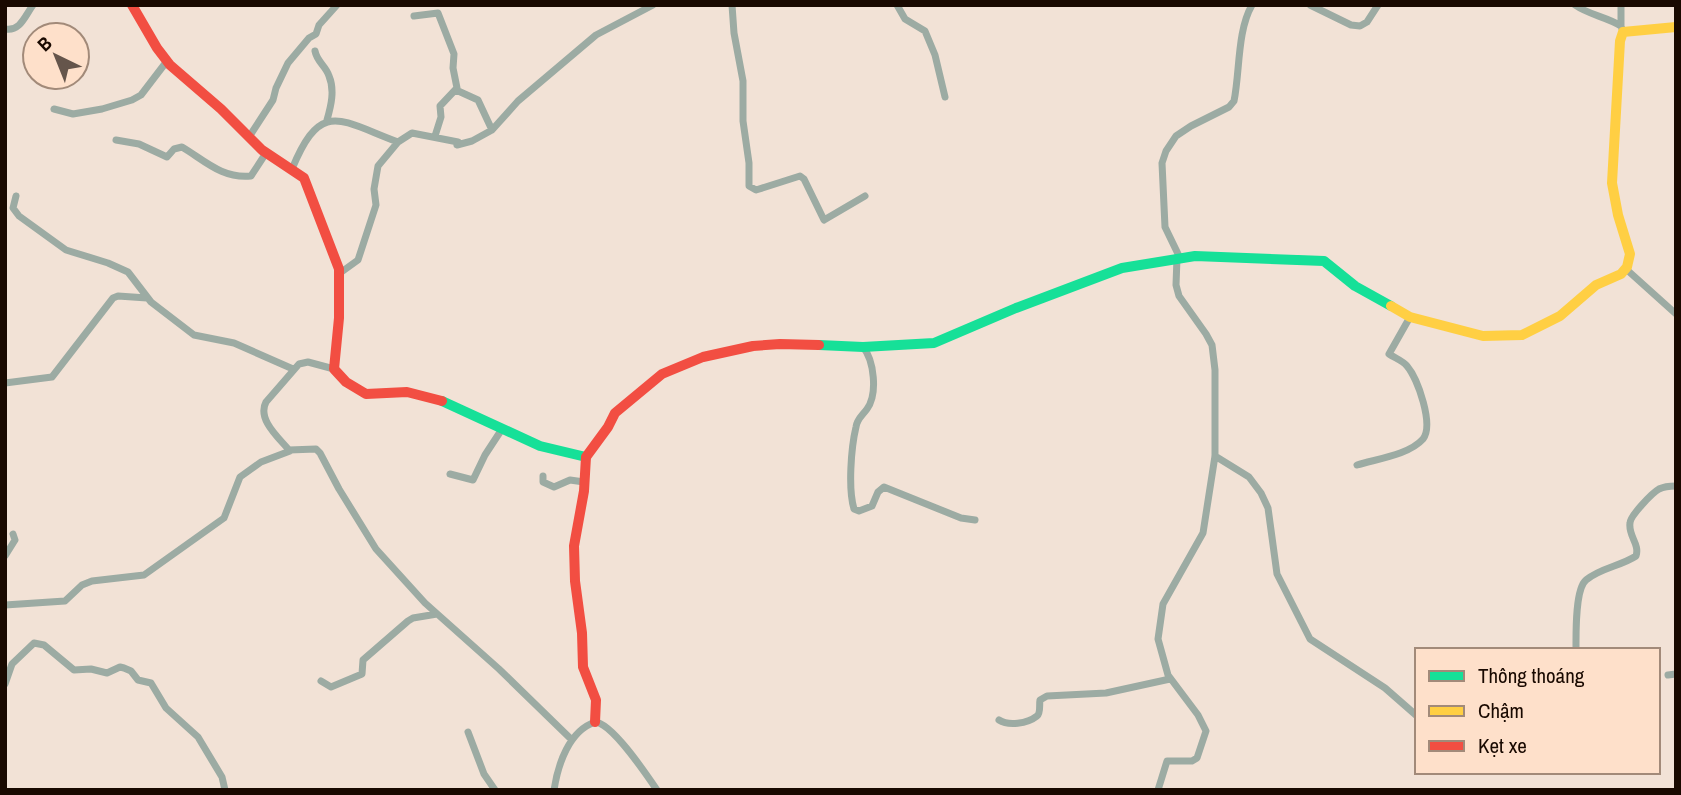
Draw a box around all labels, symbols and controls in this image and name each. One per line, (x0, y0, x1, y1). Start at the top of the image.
north arrow (21, 21, 91, 91)
text: B (31, 30, 57, 57)
legend (1415, 648, 1660, 774)
text: Thông thoáng (1478, 661, 1585, 690)
text: Chậm (1478, 696, 1524, 725)
text: Kẹt xe (1478, 731, 1527, 760)

